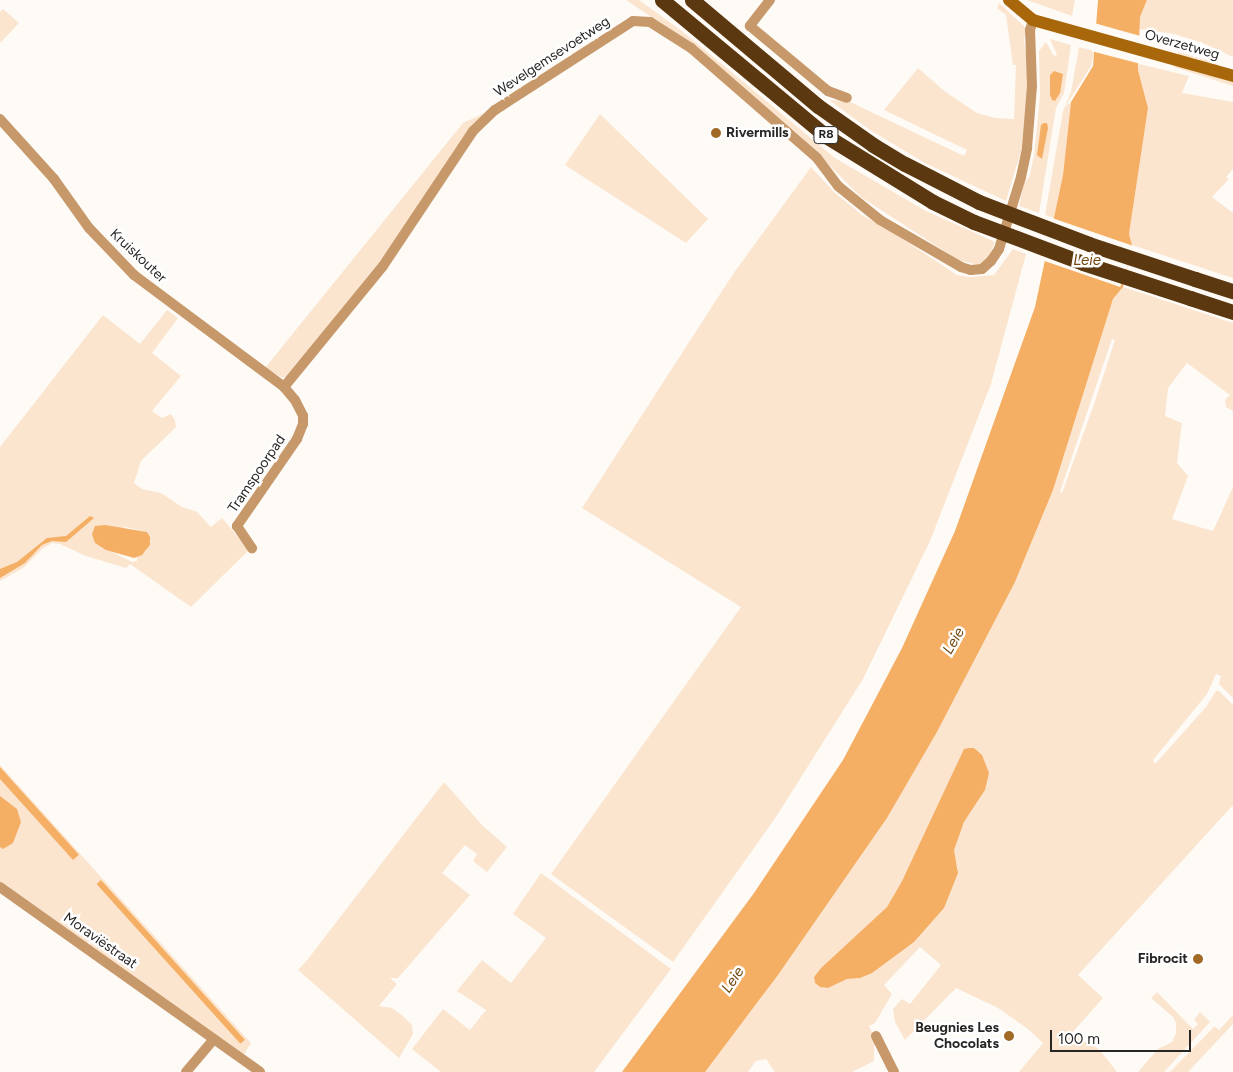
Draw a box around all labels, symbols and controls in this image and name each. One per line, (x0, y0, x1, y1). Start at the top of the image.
street label: Wevelgemsevoetweg (491, 13, 613, 101)
street label: Overzetweg (1143, 26, 1221, 64)
place label: Rivermills (726, 125, 789, 141)
road number: R8 (812, 126, 840, 144)
marker: Rivermills (710, 127, 722, 139)
street label: Kruiskouter (106, 226, 170, 286)
water label: Leie (1073, 252, 1101, 270)
street label: Tramspoorpad (225, 432, 289, 516)
water label: Leie (939, 625, 969, 657)
street label: Moraviëstraat (60, 909, 140, 973)
place label: Fibrocit (1138, 951, 1188, 967)
marker: Fibrocit (1192, 953, 1204, 965)
water label: Leie (718, 963, 748, 997)
place label: Beugnies Les Chocolats (915, 1020, 999, 1052)
scale bar (1053, 1020, 1194, 1052)
marker: Beugnies Les Chocolats (1003, 1030, 1015, 1042)
text: 100 m (1058, 1030, 1100, 1048)

